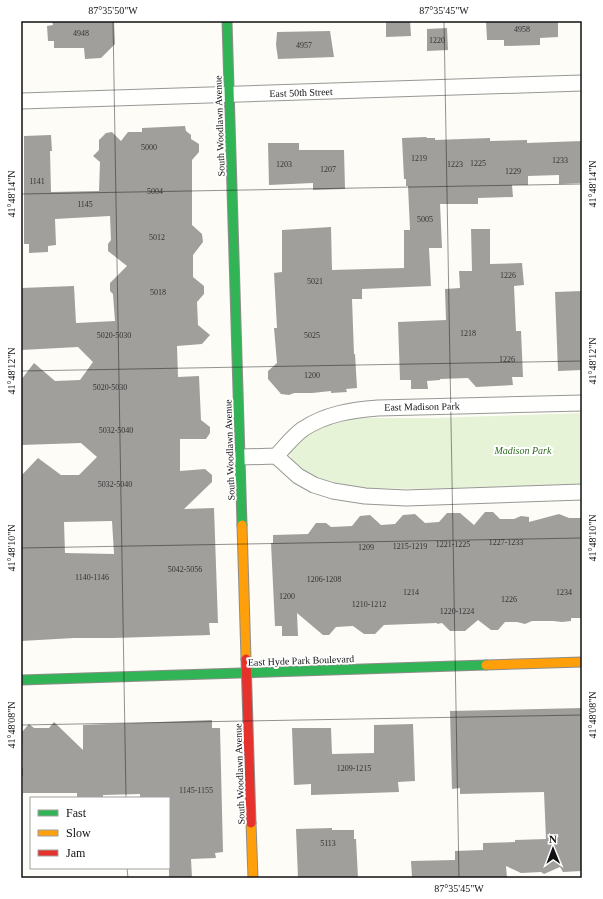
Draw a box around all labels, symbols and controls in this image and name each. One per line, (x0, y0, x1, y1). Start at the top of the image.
text: 87°35'50"W (88, 5, 138, 16)
text: 87°35'45"W (419, 5, 469, 16)
house number: 4958 (514, 25, 530, 34)
house number: 4948 (73, 29, 89, 38)
house number: 1220 (429, 36, 445, 45)
house number: 4957 (296, 41, 312, 50)
street label: South Woodlawn Avenue (212, 75, 227, 177)
street label: East 50th Street (269, 86, 333, 99)
house number: 5000 (141, 143, 157, 152)
house number: 1219 (411, 154, 427, 163)
house number: 1233 (552, 156, 568, 165)
house number: 1225 (470, 159, 486, 168)
house number: 1203 (276, 160, 292, 169)
house number: 1223 (447, 160, 463, 169)
text: 41°48'14"N (587, 160, 598, 208)
house number: 1207 (320, 165, 336, 174)
house number: 1229 (505, 167, 521, 176)
text: 41°48'14"N (6, 170, 17, 218)
house number: 1141 (29, 177, 45, 186)
house number: 5004 (147, 187, 163, 196)
house number: 1145 (77, 200, 93, 209)
house number: 5005 (417, 215, 433, 224)
house number: 5012 (149, 233, 165, 242)
house number: 1226 (500, 271, 516, 280)
house number: 5021 (307, 277, 323, 286)
house number: 5018 (150, 288, 166, 297)
house number: 1218 (460, 329, 476, 338)
house number: 5020-5030 (97, 331, 131, 340)
house number: 5025 (304, 331, 320, 340)
text: 41°48'12"N (587, 337, 598, 385)
text: 41°48'12"N (6, 347, 17, 395)
house number: 1226 (499, 355, 515, 364)
house number: 1200 (304, 371, 320, 380)
house number: 5020-5030 (93, 383, 127, 392)
street label: South Woodlawn Avenue (222, 399, 237, 501)
street label: East Madison Park (384, 400, 460, 413)
house number: 5032-5040 (99, 426, 133, 435)
park label: Madison Park (494, 445, 552, 456)
house number: 5032-5040 (98, 480, 132, 489)
text: 41°48'10"N (587, 514, 598, 562)
text: 41°48'10"N (6, 524, 17, 572)
house number: 1227-1233 (489, 538, 523, 547)
house number: 1221-1225 (436, 540, 470, 549)
house number: 1215-1219 (393, 542, 427, 551)
house number: 1209 (358, 543, 374, 552)
house number: 5042-5056 (168, 565, 202, 574)
house number: 1140-1146 (75, 573, 109, 582)
house number: 1206-1208 (307, 575, 341, 584)
house number: 1214 (403, 588, 419, 597)
house number: 1234 (556, 588, 572, 597)
house number: 1200 (279, 592, 295, 601)
house number: 1226 (501, 595, 517, 604)
house number: 1210-1212 (352, 600, 386, 609)
house number: 1220-1224 (440, 607, 474, 616)
street label: East Hyde Park Boulevard (248, 653, 354, 668)
text: 41°48'08"N (587, 691, 598, 739)
text: 41°48'08"N (6, 701, 17, 749)
street label: South Woodlawn Avenue (232, 723, 247, 825)
house number: 1209-1215 (337, 764, 371, 773)
house number: 1145-1155 (179, 786, 213, 795)
legend (30, 797, 170, 869)
text: Fast (66, 806, 87, 820)
text: Slow (66, 826, 91, 840)
north arrow (533, 829, 573, 869)
text: N (549, 833, 557, 845)
house number: 5113 (320, 839, 336, 848)
text: Jam (66, 846, 86, 860)
text: 87°35'45"W (434, 883, 484, 894)

